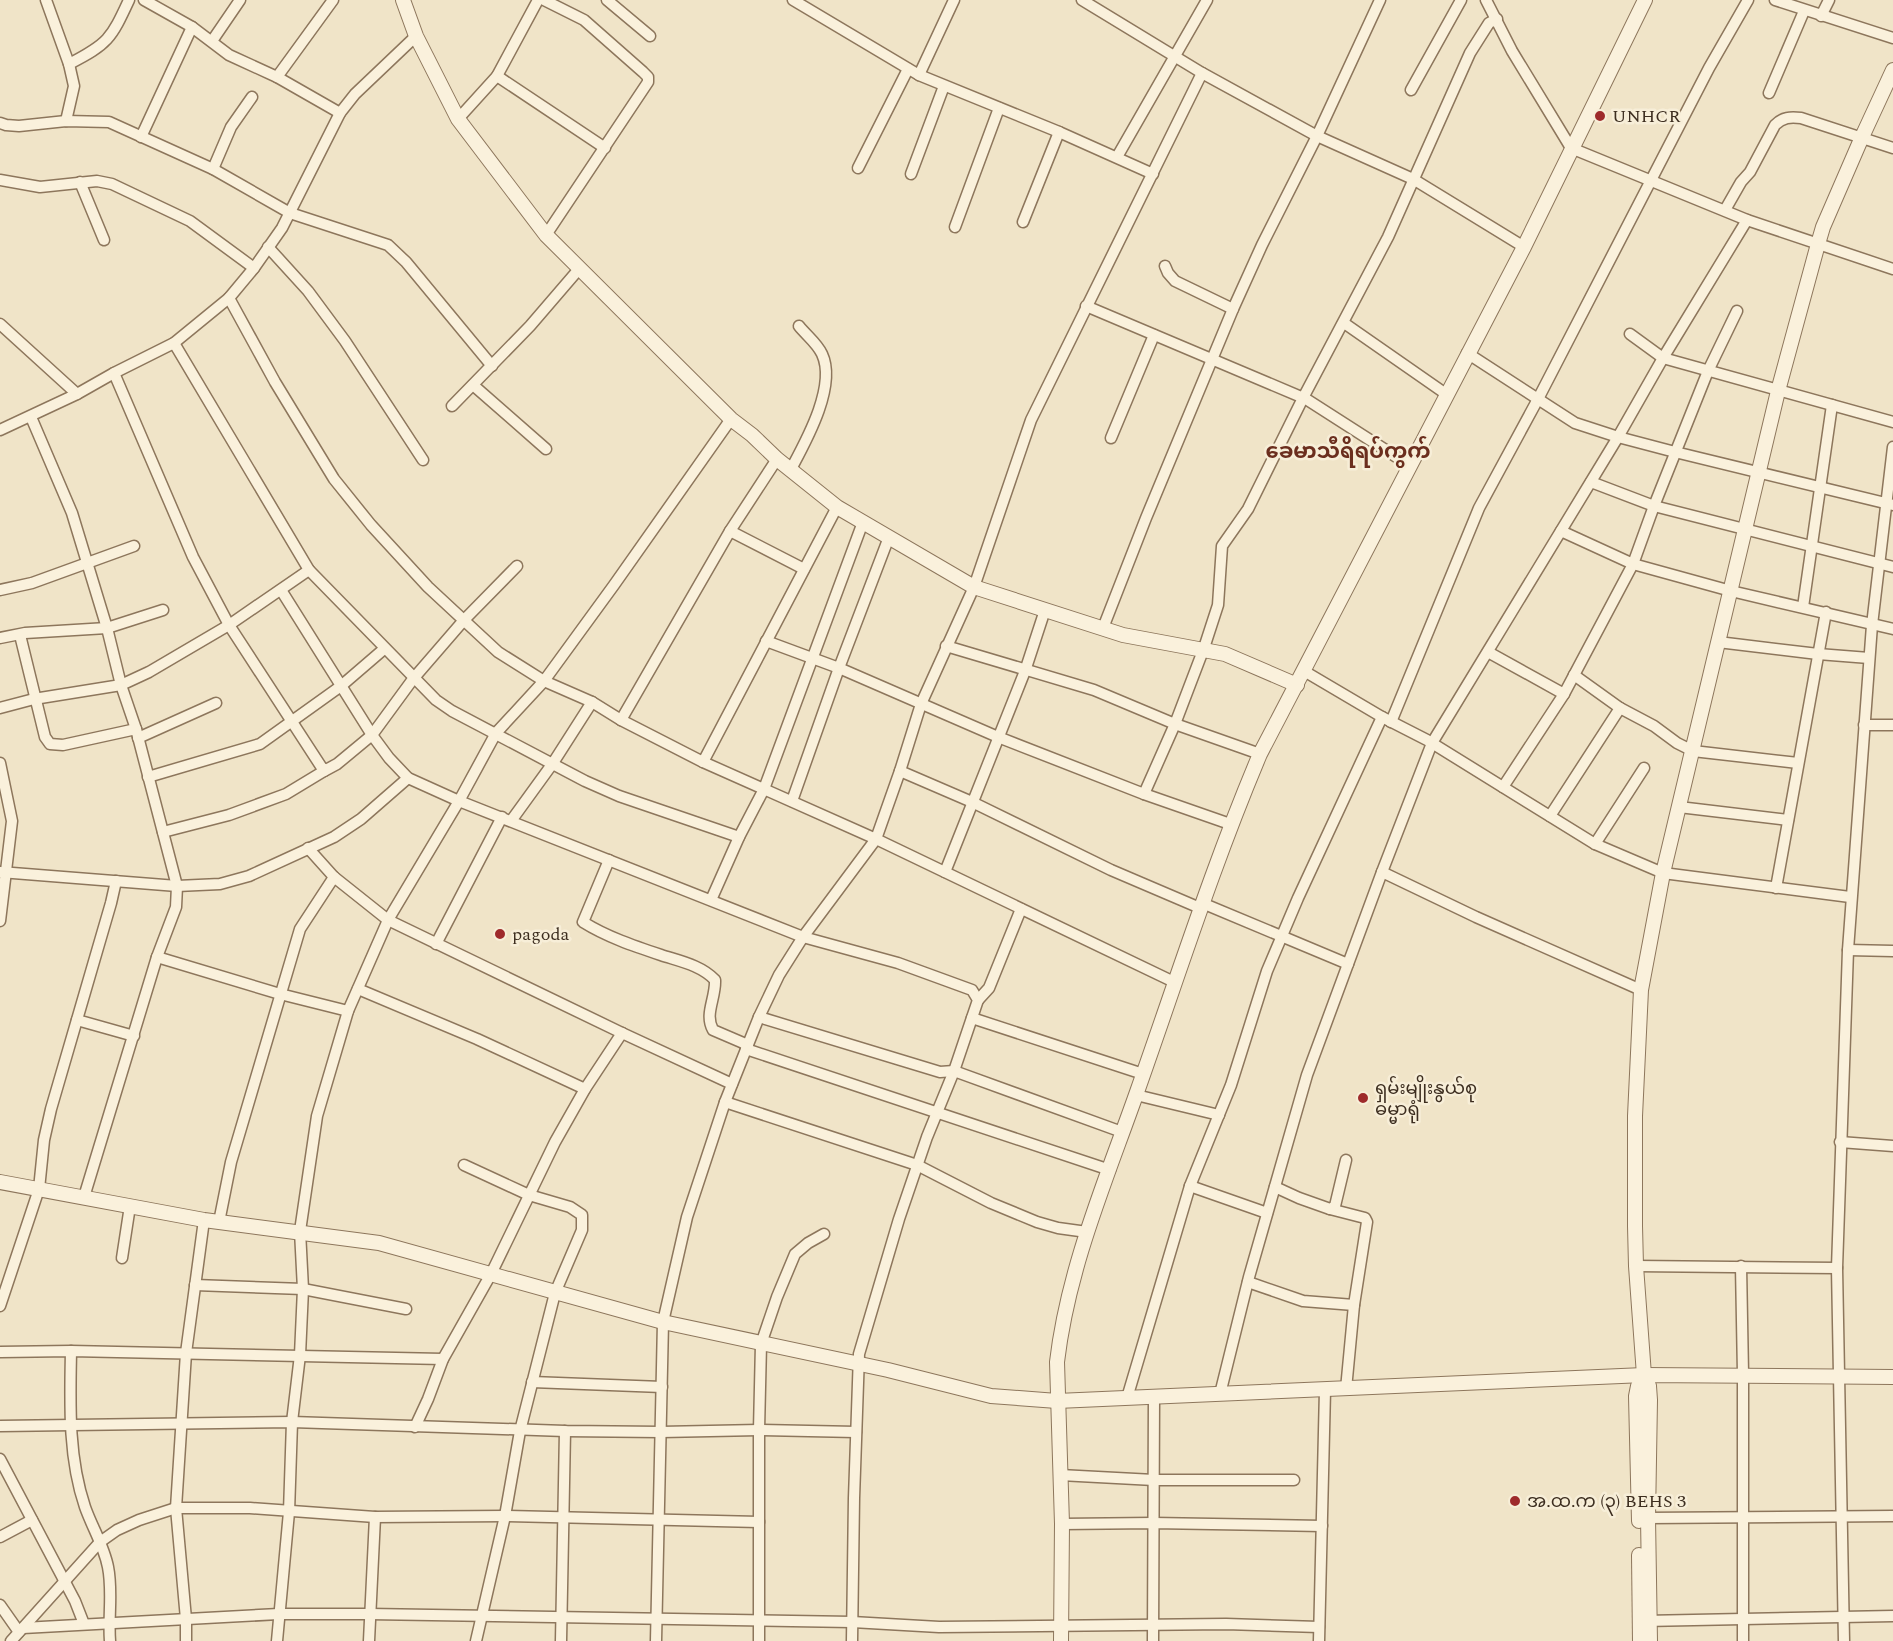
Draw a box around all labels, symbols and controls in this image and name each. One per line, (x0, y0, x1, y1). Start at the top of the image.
place label: UNHCR (1612, 103, 1680, 130)
marker: UNHCR (1593, 109, 1607, 123)
district label: ခေမာသီရိရပ်ကွက် (1265, 435, 1431, 468)
place label: pagoda (512, 921, 570, 948)
marker: pagoda (493, 927, 507, 941)
place label: ရှမ်းမျိုးနွယ်စု ဓမ္မာရုံ (1375, 1074, 1477, 1124)
marker: ရှမ်းမျိုးနွယ်စု ဓမ္မာရုံ (1356, 1091, 1370, 1105)
place label: အ.ထ.က (၃) BEHS 3 (1527, 1488, 1686, 1516)
marker: အ.ထ.က (၃) BEHS 3 (1508, 1494, 1522, 1508)

